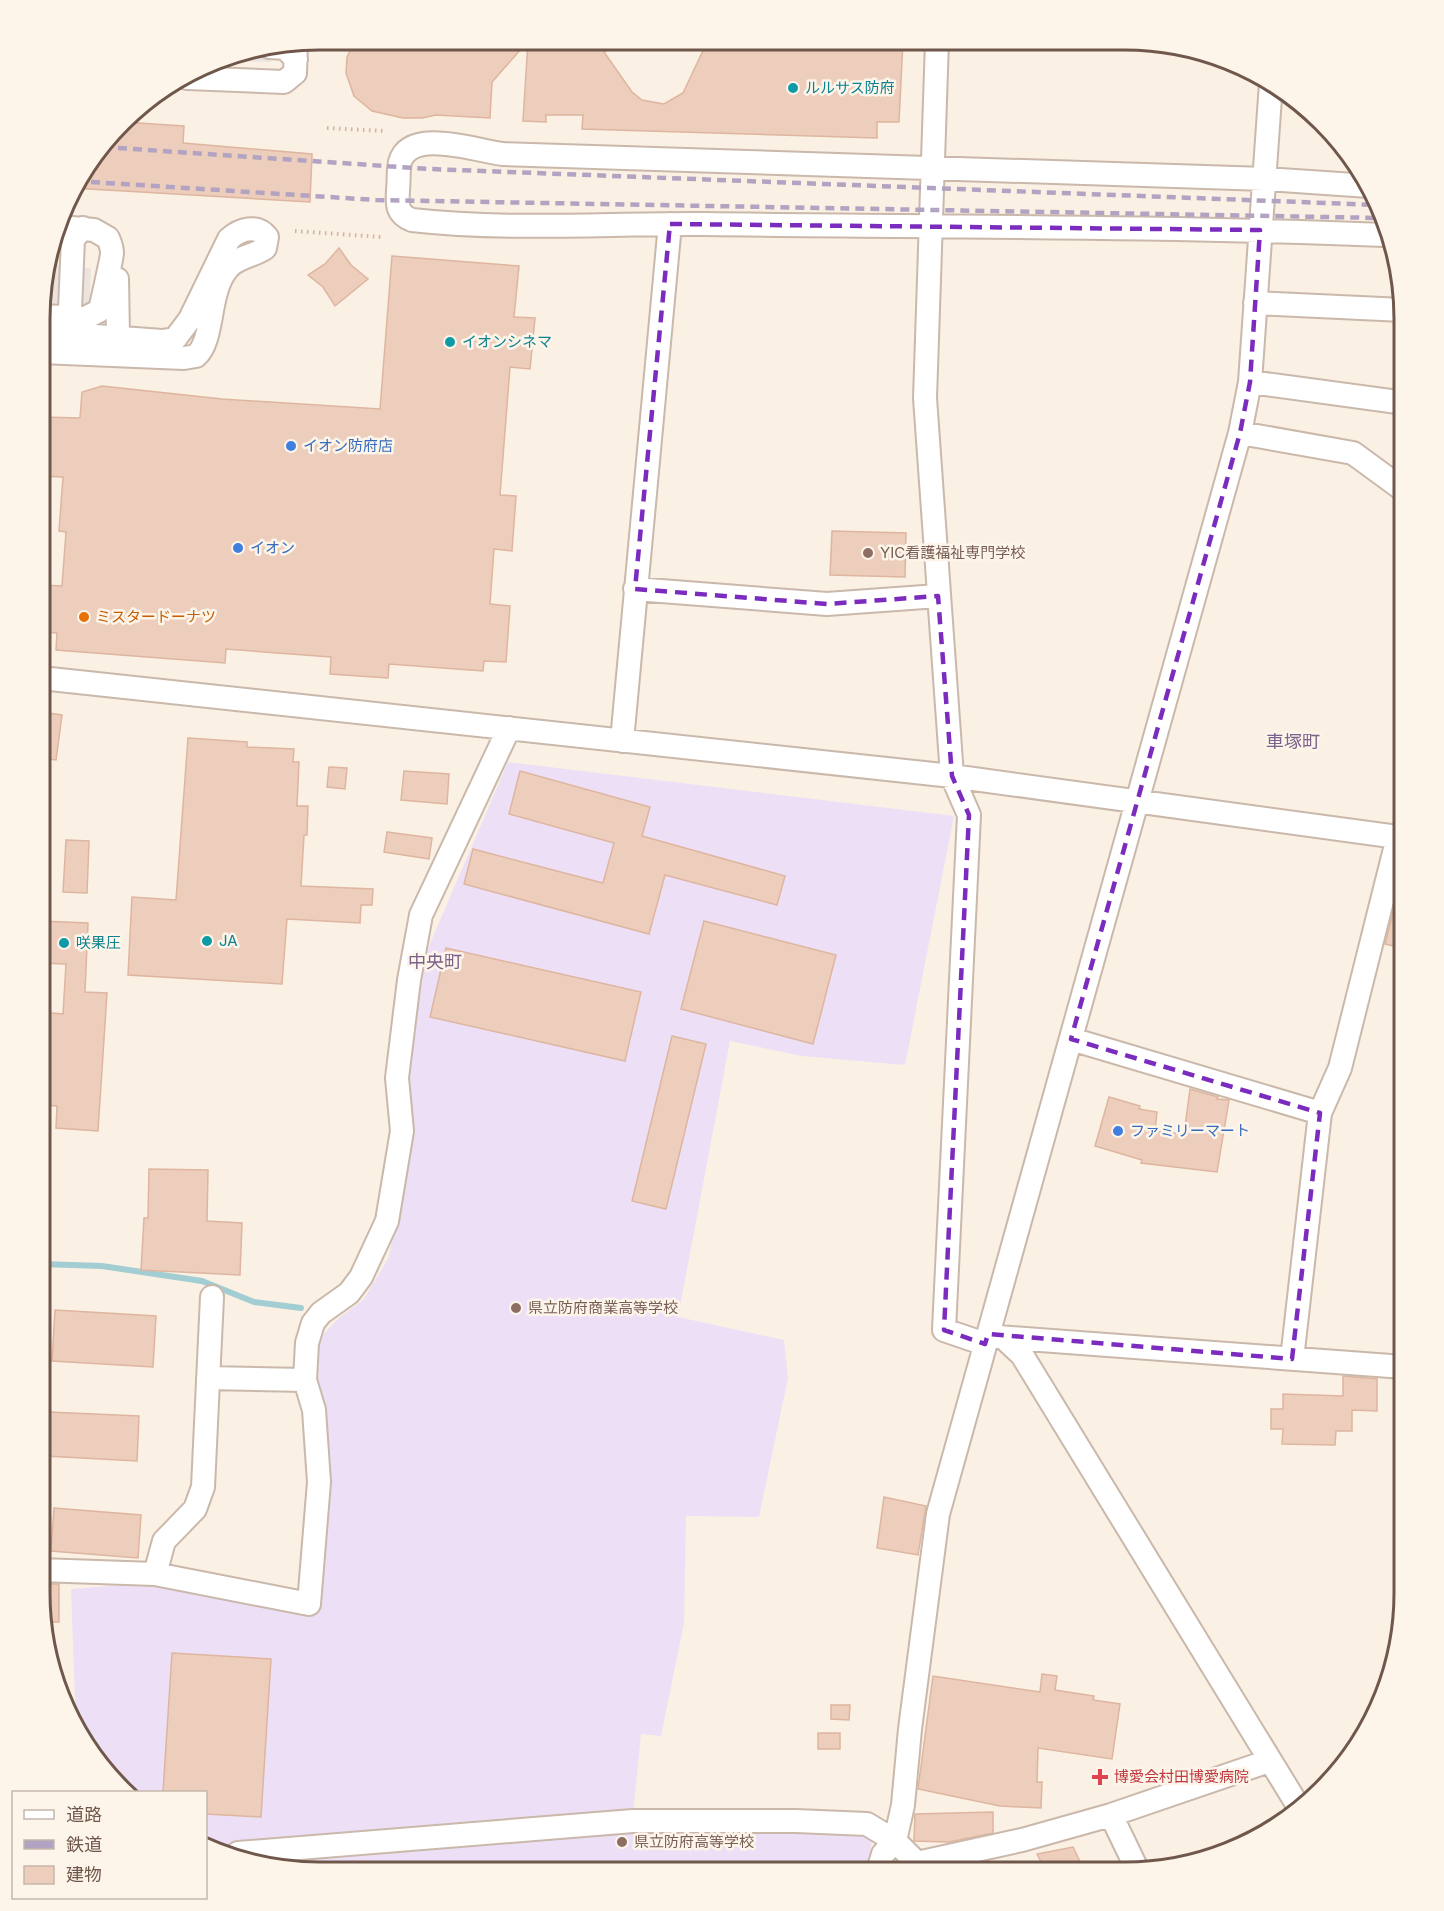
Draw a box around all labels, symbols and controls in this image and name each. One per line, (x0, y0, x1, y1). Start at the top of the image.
place label: ルルサス防府 (805, 78, 895, 97)
marker: ルルサス防府 (786, 81, 800, 95)
place label: イオンシネマ (462, 332, 552, 351)
marker: イオンシネマ (443, 335, 457, 349)
place label: イオン防府店 (303, 436, 393, 455)
marker: イオン防府店 (284, 439, 298, 453)
place label: イオン (250, 538, 295, 557)
marker: イオン (231, 541, 245, 555)
place label: YIC看護福祉専門学校 (880, 543, 1025, 562)
marker: YIC看護福祉専門学校 (861, 546, 875, 560)
place label: ミスタードーナツ (96, 607, 216, 626)
marker: ミスタードーナツ (77, 610, 91, 624)
district label: 車塚町 (1266, 731, 1320, 752)
place label: JA (219, 931, 238, 950)
place label: 咲果圧 (76, 933, 121, 952)
marker: JA (200, 934, 214, 948)
marker: 咲果圧 (57, 936, 71, 950)
district label: 中央町 (408, 951, 462, 972)
place label: ファミリーマート (1130, 1121, 1250, 1140)
marker: ファミリーマート (1111, 1124, 1125, 1138)
place label: 県立防府商業高等学校 (528, 1298, 678, 1317)
marker: 県立防府商業高等学校 (509, 1301, 523, 1315)
place label: 博愛会村田博愛病院 (1114, 1767, 1249, 1786)
marker: 博愛会村田博愛病院 (1091, 1768, 1109, 1786)
legend (12, 1791, 207, 1899)
text: 道路 (66, 1804, 102, 1825)
place label: 県立防府高等学校 (634, 1832, 754, 1851)
text: 鉄道 (66, 1834, 102, 1855)
marker: 県立防府高等学校 (615, 1835, 629, 1849)
text: 建物 (66, 1864, 102, 1885)

